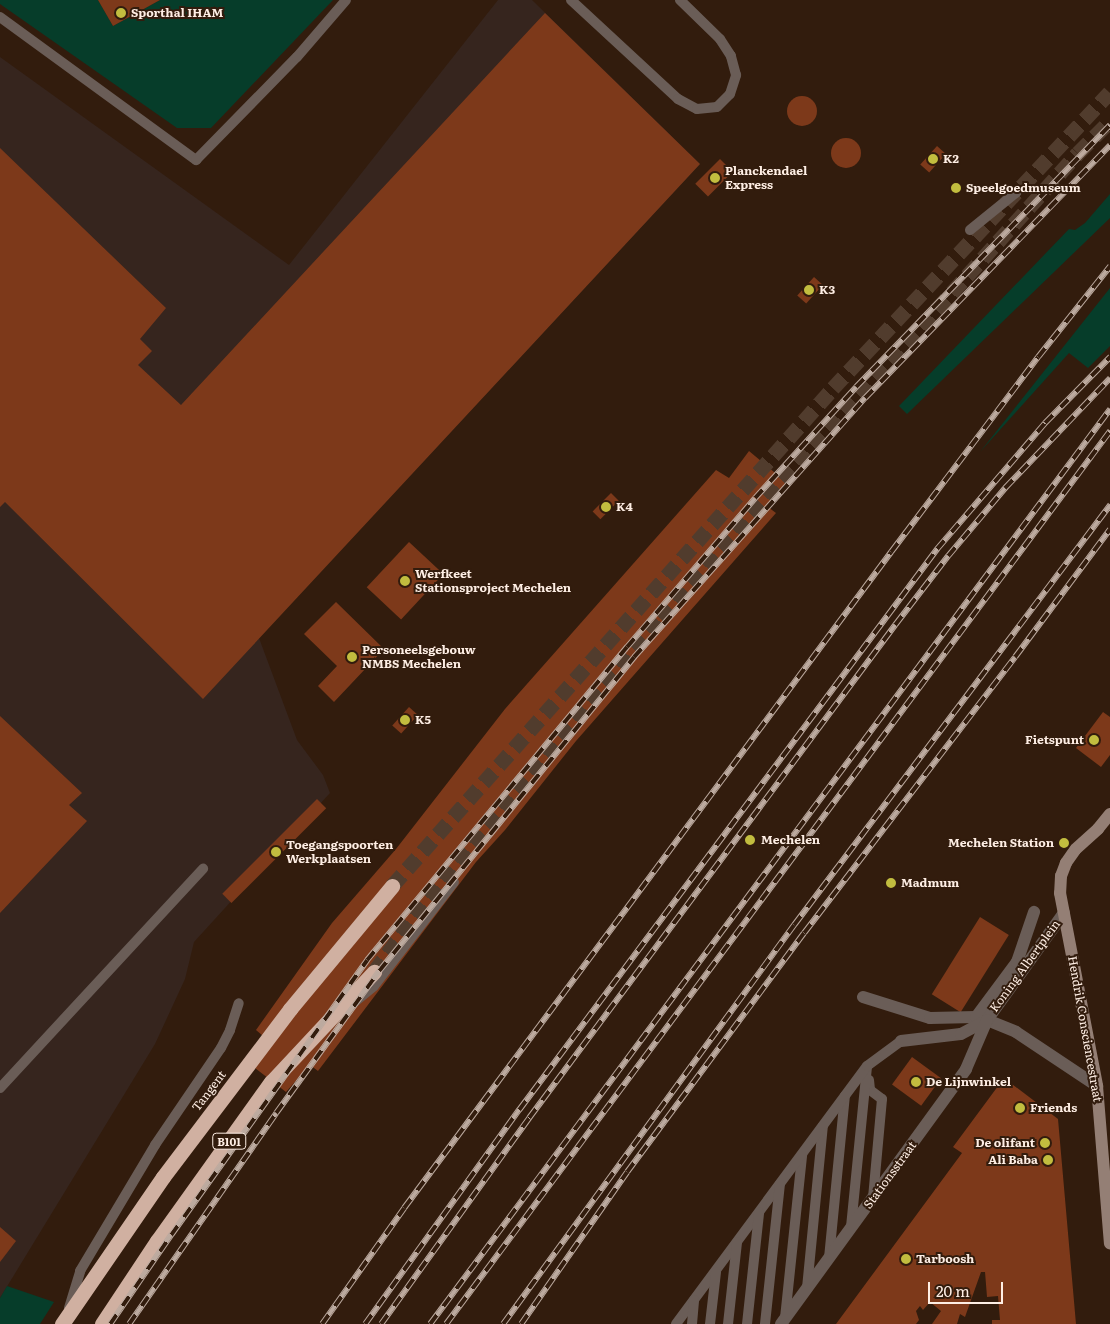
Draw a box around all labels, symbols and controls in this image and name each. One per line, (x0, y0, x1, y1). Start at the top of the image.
place label: Sporthal IHAM (131, 6, 223, 20)
marker: Sporthal IHAM (115, 7, 127, 19)
place label: K2 (943, 152, 959, 166)
marker: K2 (927, 153, 939, 165)
place label: Planckendael Express (725, 164, 807, 192)
marker: Planckendael Express (709, 172, 721, 184)
place label: Speelgoedmuseum (966, 181, 1081, 195)
marker: Speelgoedmuseum (950, 182, 962, 194)
place label: K3 (819, 283, 835, 297)
marker: K3 (803, 284, 815, 296)
place label: K4 (616, 500, 633, 514)
marker: K4 (600, 501, 612, 513)
place label: Werfkeet Stationsproject Mechelen (415, 567, 571, 595)
marker: Werfkeet Stationsproject Mechelen (399, 575, 411, 587)
place label: Personeelsgebouw NMBS Mechelen (362, 643, 476, 671)
marker: Personeelsgebouw NMBS Mechelen (346, 651, 358, 663)
place label: K5 (415, 713, 431, 727)
marker: K5 (399, 714, 411, 726)
place label: Fietspunt (1025, 733, 1084, 747)
marker: Fietspunt (1088, 734, 1100, 746)
marker: Mechelen (743, 833, 757, 847)
place label: Mechelen (761, 833, 820, 847)
place label: Mechelen Station (948, 836, 1054, 850)
marker: Mechelen Station (1058, 837, 1070, 849)
place label: Toegangspoorten Werkplaatsen (286, 838, 393, 866)
marker: Toegangspoorten Werkplaatsen (270, 846, 282, 858)
place label: Madmum (901, 876, 959, 890)
marker: Madmum (885, 877, 897, 889)
street label: Koning Albertplein (987, 917, 1063, 1015)
street label: Hendrik Consciencestraat (1065, 955, 1105, 1103)
street label: Tangent (189, 1068, 229, 1114)
place label: De Lijnwinkel (926, 1075, 1011, 1089)
marker: De Lijnwinkel (910, 1076, 922, 1088)
place label: Friends (1030, 1101, 1077, 1115)
marker: Friends (1014, 1102, 1026, 1114)
road number: B101 (212, 1132, 246, 1150)
place label: De olifant (975, 1136, 1035, 1150)
marker: De olifant (1039, 1137, 1051, 1149)
street label: Stationsstraat (861, 1138, 919, 1212)
place label: Ali Baba (988, 1153, 1038, 1167)
marker: Ali Baba (1042, 1154, 1054, 1166)
place label: Tarboosh (916, 1252, 974, 1266)
marker: Tarboosh (900, 1253, 912, 1265)
scale bar (930, 1272, 1005, 1304)
text: 20 m (936, 1279, 970, 1302)

